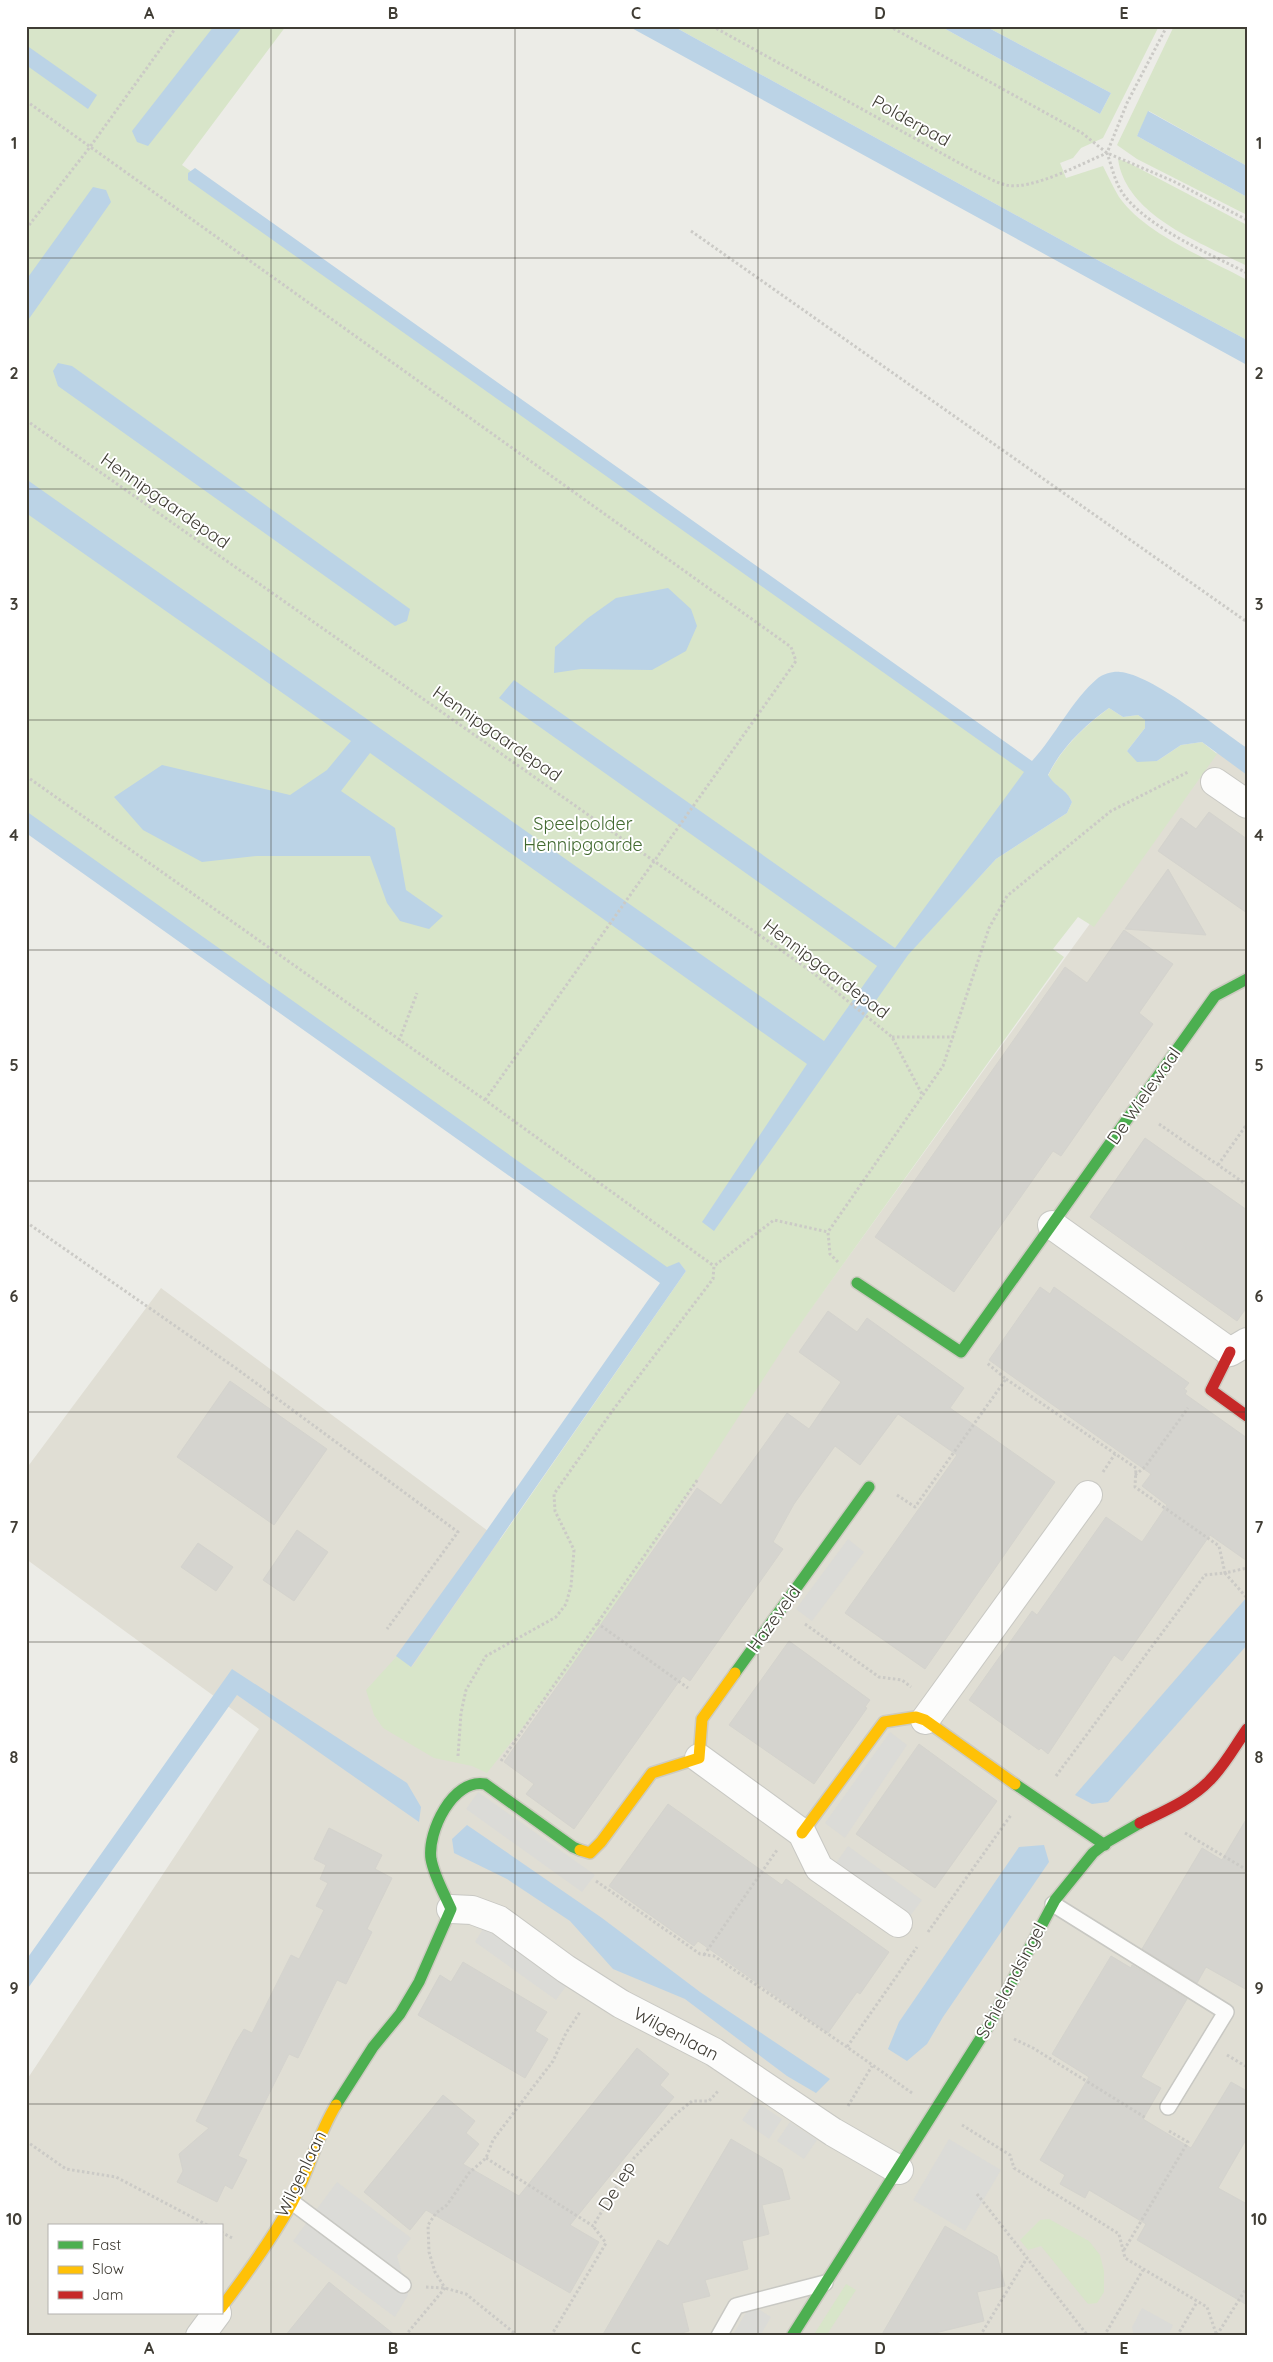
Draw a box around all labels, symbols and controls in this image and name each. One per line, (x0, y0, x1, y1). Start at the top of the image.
text: A (144, 3, 155, 23)
text: B (388, 3, 398, 23)
text: C (631, 3, 641, 23)
text: D (874, 3, 886, 23)
text: E (1119, 3, 1129, 23)
street label: Polderpad (868, 90, 954, 151)
text: 1 (11, 133, 17, 153)
text: 1 (1256, 133, 1262, 153)
text: 2 (9, 363, 19, 383)
text: 2 (1254, 363, 1264, 383)
street label: Hennipgaardepad (96, 448, 234, 554)
text: 3 (10, 594, 18, 614)
text: 3 (1255, 594, 1263, 614)
street label: Hennipgaardepad (428, 681, 566, 787)
park label: Speelpolder Hennipgaarde (523, 812, 643, 856)
text: 4 (9, 825, 19, 845)
text: 4 (1254, 825, 1264, 845)
street label: Hennipgaardepad (759, 914, 894, 1024)
street label: De Wielewaal (1102, 1043, 1186, 1149)
text: 5 (9, 1055, 19, 1075)
text: 5 (1254, 1055, 1264, 1075)
text: 6 (10, 1286, 19, 1306)
text: 6 (1255, 1286, 1264, 1306)
text: 7 (10, 1517, 19, 1537)
text: 7 (1255, 1517, 1264, 1537)
street label: Hazeveld (742, 1581, 805, 1657)
text: 8 (10, 1747, 19, 1767)
text: 8 (1255, 1747, 1264, 1767)
street label: Schielandsingel (970, 1919, 1051, 2043)
text: 9 (9, 1978, 19, 1998)
text: 9 (1254, 1978, 1264, 1998)
street label: Wilgenlaan (630, 2002, 723, 2066)
street label: Wilgenlaan (270, 2127, 331, 2221)
street label: De Iep (593, 2157, 640, 2215)
text: 10 (6, 2209, 22, 2229)
text: 10 (1251, 2209, 1267, 2229)
legend (48, 2224, 222, 2314)
text: Fast (92, 2235, 121, 2254)
text: Slow (92, 2259, 124, 2278)
text: Jam (92, 2285, 123, 2304)
text: A (144, 2338, 155, 2358)
text: B (388, 2338, 398, 2358)
text: C (631, 2338, 641, 2358)
text: D (874, 2338, 886, 2358)
text: E (1119, 2338, 1129, 2358)

